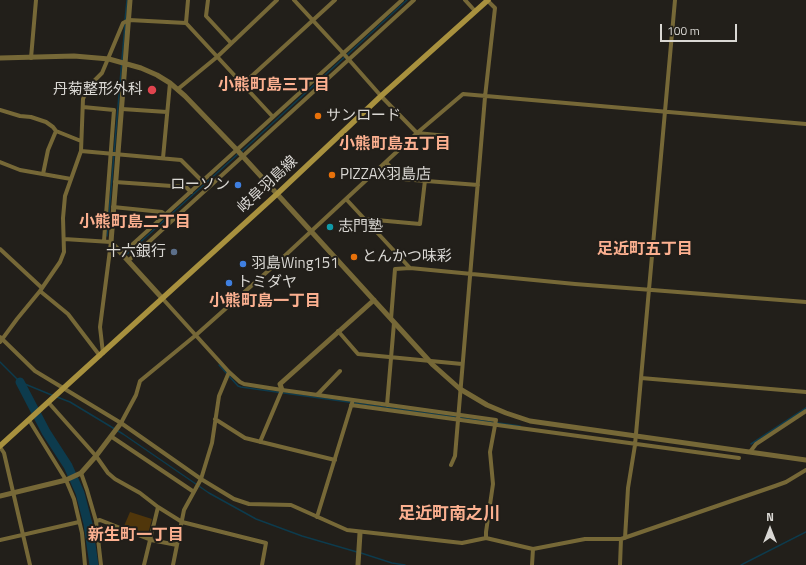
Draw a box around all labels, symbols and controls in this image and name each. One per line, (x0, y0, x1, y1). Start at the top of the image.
scale bar (662, 16, 739, 42)
text: 100 m (667, 21, 700, 40)
district label: 小熊町島三丁目 (218, 76, 330, 96)
place label: 丹菊整形外科 (53, 81, 143, 99)
marker: 丹菊整形外科 (146, 84, 158, 96)
place label: サンロード (326, 107, 401, 125)
marker: サンロード (313, 111, 323, 121)
district label: 小熊町島五丁目 (339, 135, 451, 155)
street label: 岐阜羽島線 (234, 153, 302, 217)
place label: PIZZAX羽島店 (340, 166, 431, 184)
marker: PIZZAX羽島店 (327, 170, 337, 180)
place label: ローソン (170, 176, 230, 194)
marker: ローソン (233, 180, 243, 190)
district label: 小熊町島二丁目 (79, 213, 191, 233)
place label: 志門塾 (338, 218, 383, 236)
marker: 志門塾 (325, 222, 335, 232)
district label: 足近町五丁目 (597, 240, 693, 260)
place label: 十六銀行 (106, 243, 166, 261)
marker: 十六銀行 (169, 247, 179, 257)
place label: とんかつ味彩 (362, 248, 452, 266)
marker: とんかつ味彩 (349, 252, 359, 262)
place label: 羽島Wing151 (251, 255, 339, 273)
marker: 羽島Wing151 (238, 259, 248, 269)
place label: トミダヤ (237, 274, 297, 292)
marker: トミダヤ (224, 278, 234, 288)
district label: 小熊町島一丁目 (209, 292, 321, 312)
district label: 足近町南之川 (398, 505, 500, 525)
north arrow (750, 509, 790, 549)
text: N (766, 509, 774, 525)
district label: 新生町一丁目 (88, 526, 184, 546)

